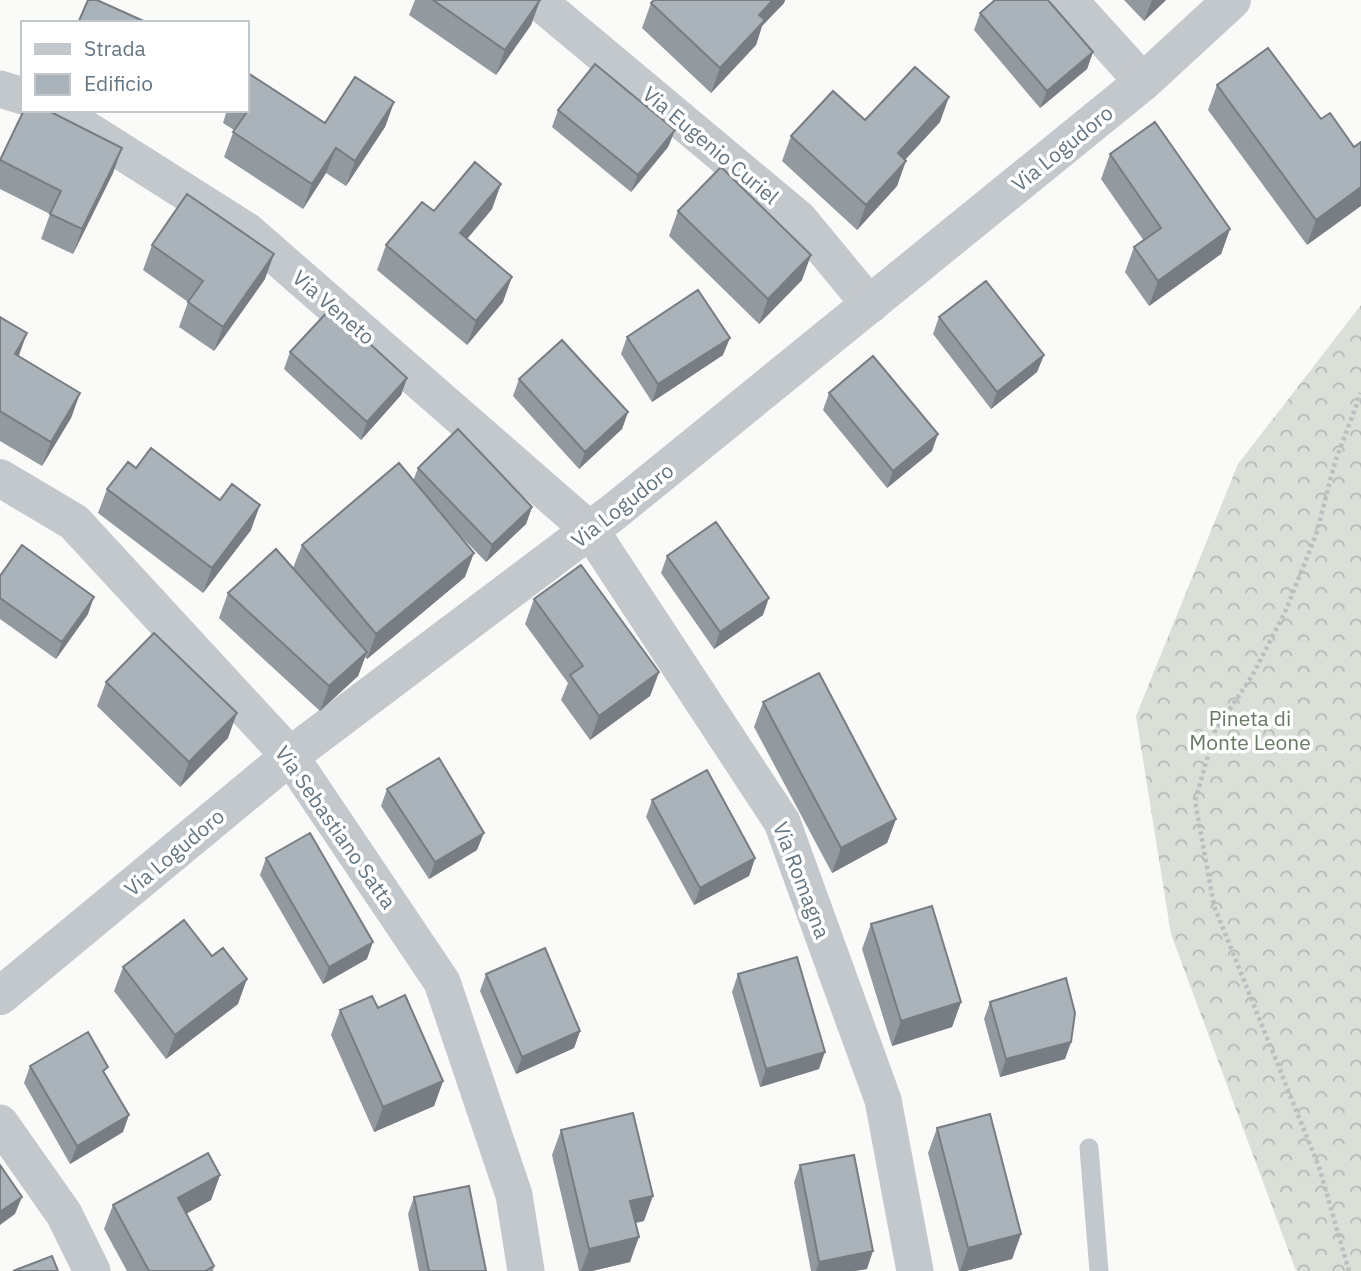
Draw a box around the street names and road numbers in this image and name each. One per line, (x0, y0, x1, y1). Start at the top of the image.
street label: Via Eugenio Curiel (637, 80, 785, 211)
street label: Via Logudoro (1006, 99, 1118, 197)
street label: Via Veneto (287, 263, 381, 351)
street label: Via Logudoro (565, 456, 679, 554)
street label: Via Sebastiano Satta (269, 740, 403, 914)
street label: Via Logudoro (118, 802, 230, 902)
street label: Via Romagna (767, 818, 837, 942)

